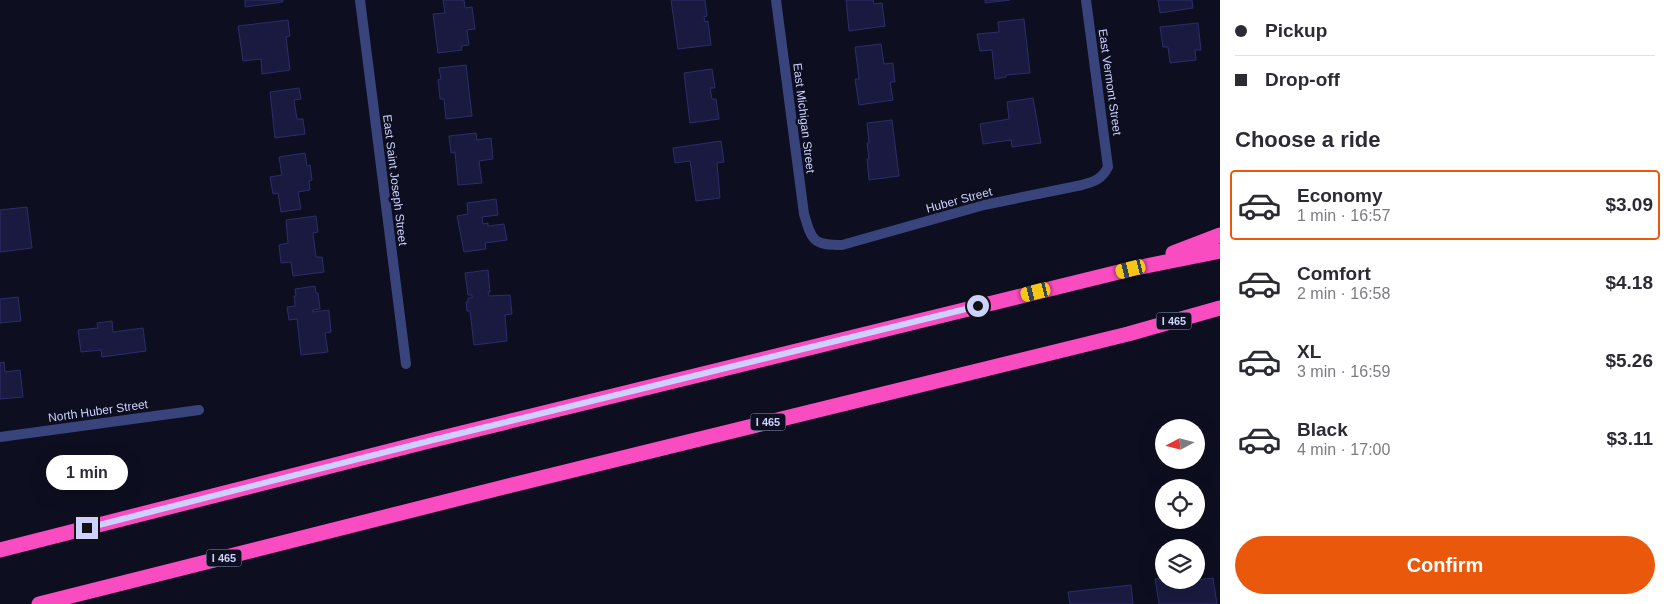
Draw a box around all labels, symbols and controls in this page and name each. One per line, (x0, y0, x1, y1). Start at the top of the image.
text: Pickup (1265, 20, 1327, 41)
street label: East Vermont Street (1096, 28, 1124, 137)
street label: East Michigan Street (790, 62, 818, 174)
text: Drop-off (1265, 69, 1340, 90)
street label: East Saint Joseph Street (380, 114, 410, 247)
text: Choose a ride (1235, 127, 1380, 152)
icon: car (1237, 183, 1282, 228)
street label: Huber Street (924, 184, 994, 216)
text: Economy (1297, 185, 1383, 206)
text: $3.09 (1605, 194, 1653, 215)
text: 1 min · 16:57 (1297, 207, 1390, 224)
car (1114, 258, 1147, 280)
icon: car (1237, 261, 1282, 306)
text: Comfort (1297, 263, 1371, 284)
text: $4.18 (1605, 272, 1653, 293)
car (1019, 281, 1052, 303)
text: 2 min · 16:58 (1297, 285, 1390, 302)
route start (967, 295, 989, 317)
road number: I 465 (1156, 312, 1192, 330)
icon: car (1237, 339, 1282, 384)
text: XL (1297, 341, 1321, 362)
text: $5.26 (1605, 350, 1653, 371)
text: 3 min · 16:59 (1297, 363, 1390, 380)
street label: North Huber Street (47, 397, 149, 425)
road number: I 465 (750, 414, 786, 431)
icon: car (1237, 417, 1282, 462)
north arrow (1155, 419, 1205, 469)
map controls (1155, 419, 1205, 589)
text: Black (1297, 419, 1348, 440)
text: $3.11 (1607, 428, 1653, 449)
text: 4 min · 17:00 (1297, 441, 1390, 458)
callout: 1 min (46, 456, 128, 490)
text: 1 min (66, 464, 108, 481)
button: locate (1155, 479, 1205, 529)
route end (76, 517, 98, 539)
button: Confirm (1235, 536, 1655, 594)
button: layers (1155, 539, 1205, 589)
road number: I 465 (206, 550, 242, 566)

